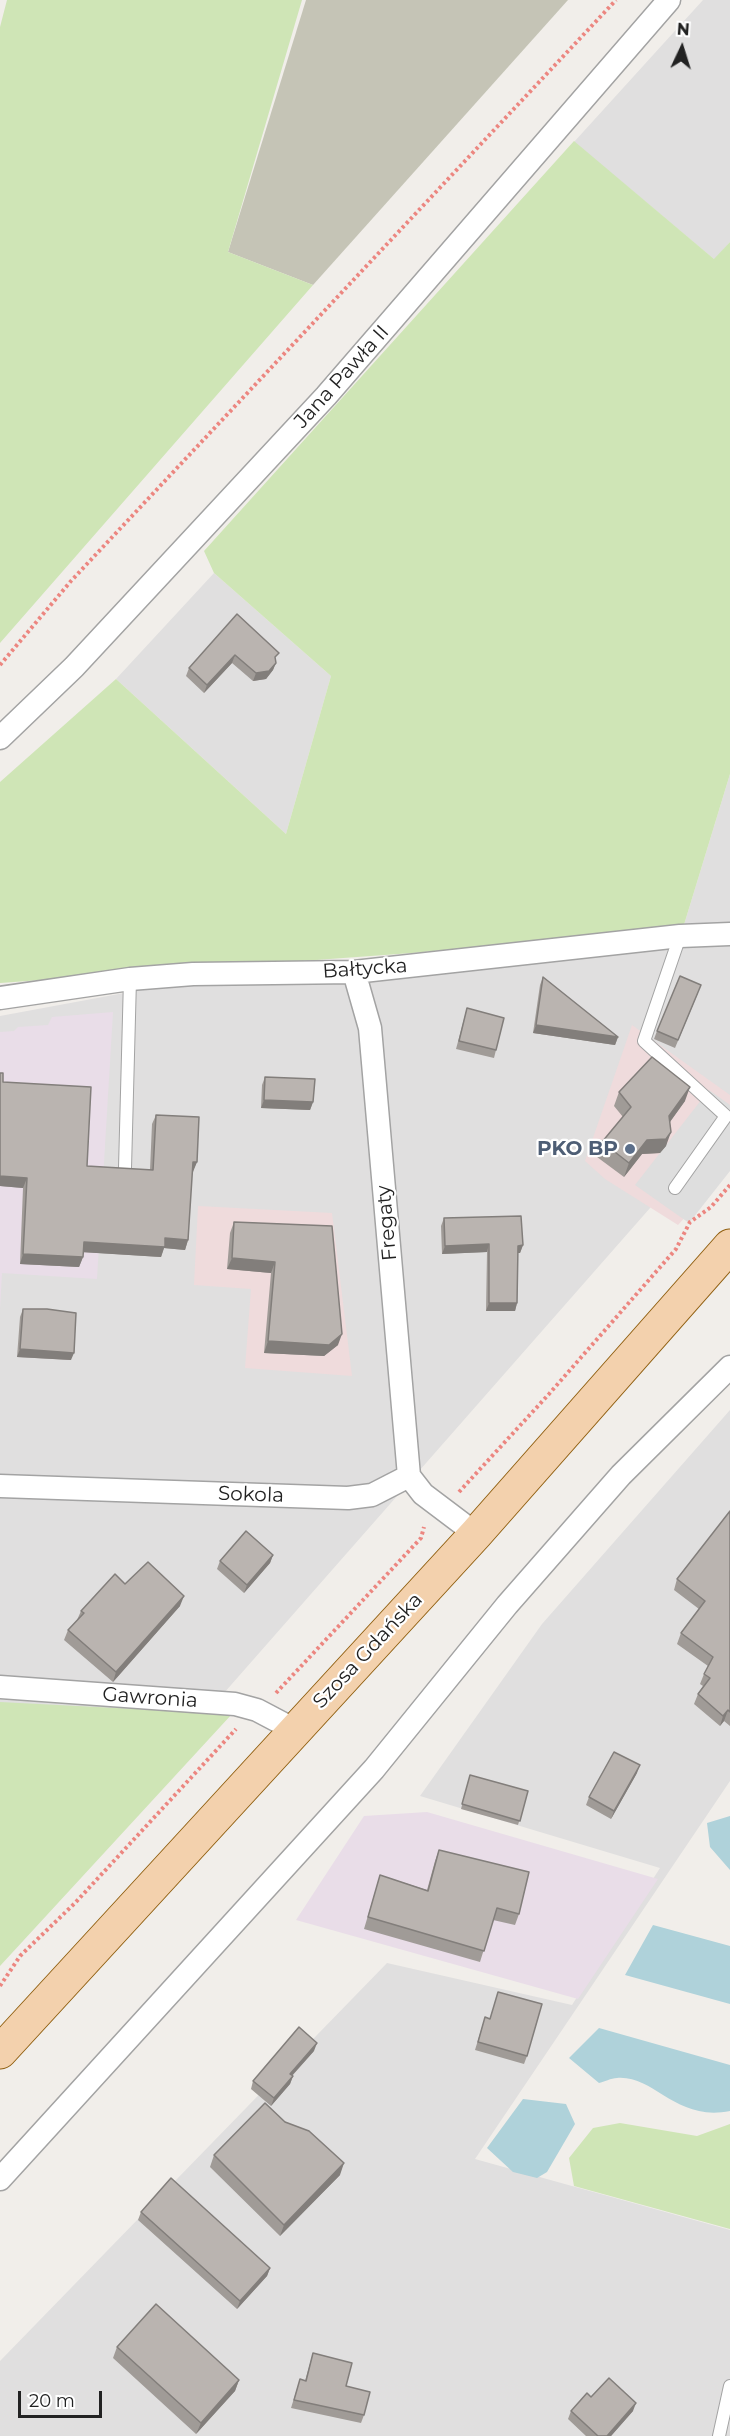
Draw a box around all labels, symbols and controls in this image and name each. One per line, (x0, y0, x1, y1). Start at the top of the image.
north arrow (652, 18, 712, 78)
text: N (676, 20, 690, 39)
street label: Jana Pawła II (290, 321, 394, 433)
street label: Bałtycka (322, 954, 408, 984)
place label: PKO BP (537, 1137, 618, 1161)
marker: PKO BP (623, 1142, 637, 1156)
street label: Fregaty (372, 1184, 402, 1262)
street label: Sokola (218, 1482, 284, 1508)
street label: Szosa Gdańska (308, 1588, 428, 1714)
street label: Gawronia (101, 1683, 199, 1713)
scale bar (21, 2379, 105, 2417)
text: 20 m (29, 2390, 75, 2412)

